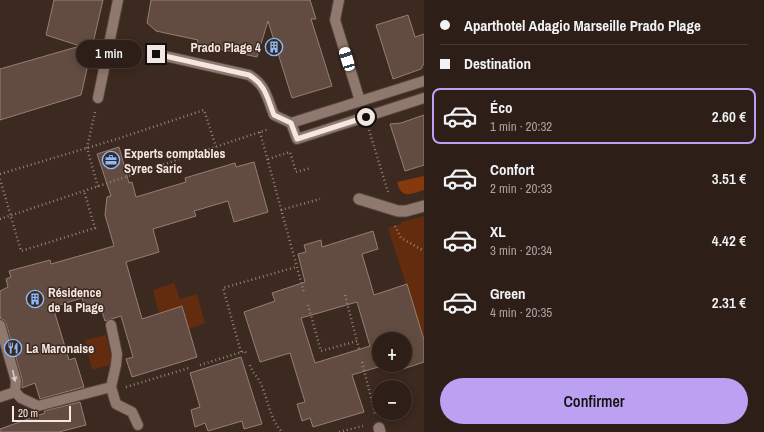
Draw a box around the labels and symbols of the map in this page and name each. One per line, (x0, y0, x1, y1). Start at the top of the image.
building icon: Prado Plage 4 (264, 37, 284, 57)
place label: Prado Plage 4 (190, 39, 261, 56)
callout: 1 min (76, 40, 142, 68)
route end (147, 45, 165, 63)
car (338, 46, 356, 72)
route start (357, 108, 375, 126)
place label: Experts comptables Syrec Saric (124, 145, 225, 177)
office icon: Experts comptables Syrec Saric (101, 150, 121, 170)
place label: Résidence de la Plage (48, 284, 104, 316)
building icon: Résidence de la Plage (25, 289, 45, 309)
restaurant icon: La Maronaise (3, 338, 23, 358)
place label: La Maronaise (26, 340, 94, 357)
one-way arrow (11, 370, 17, 382)
scale bar (12, 404, 71, 423)

